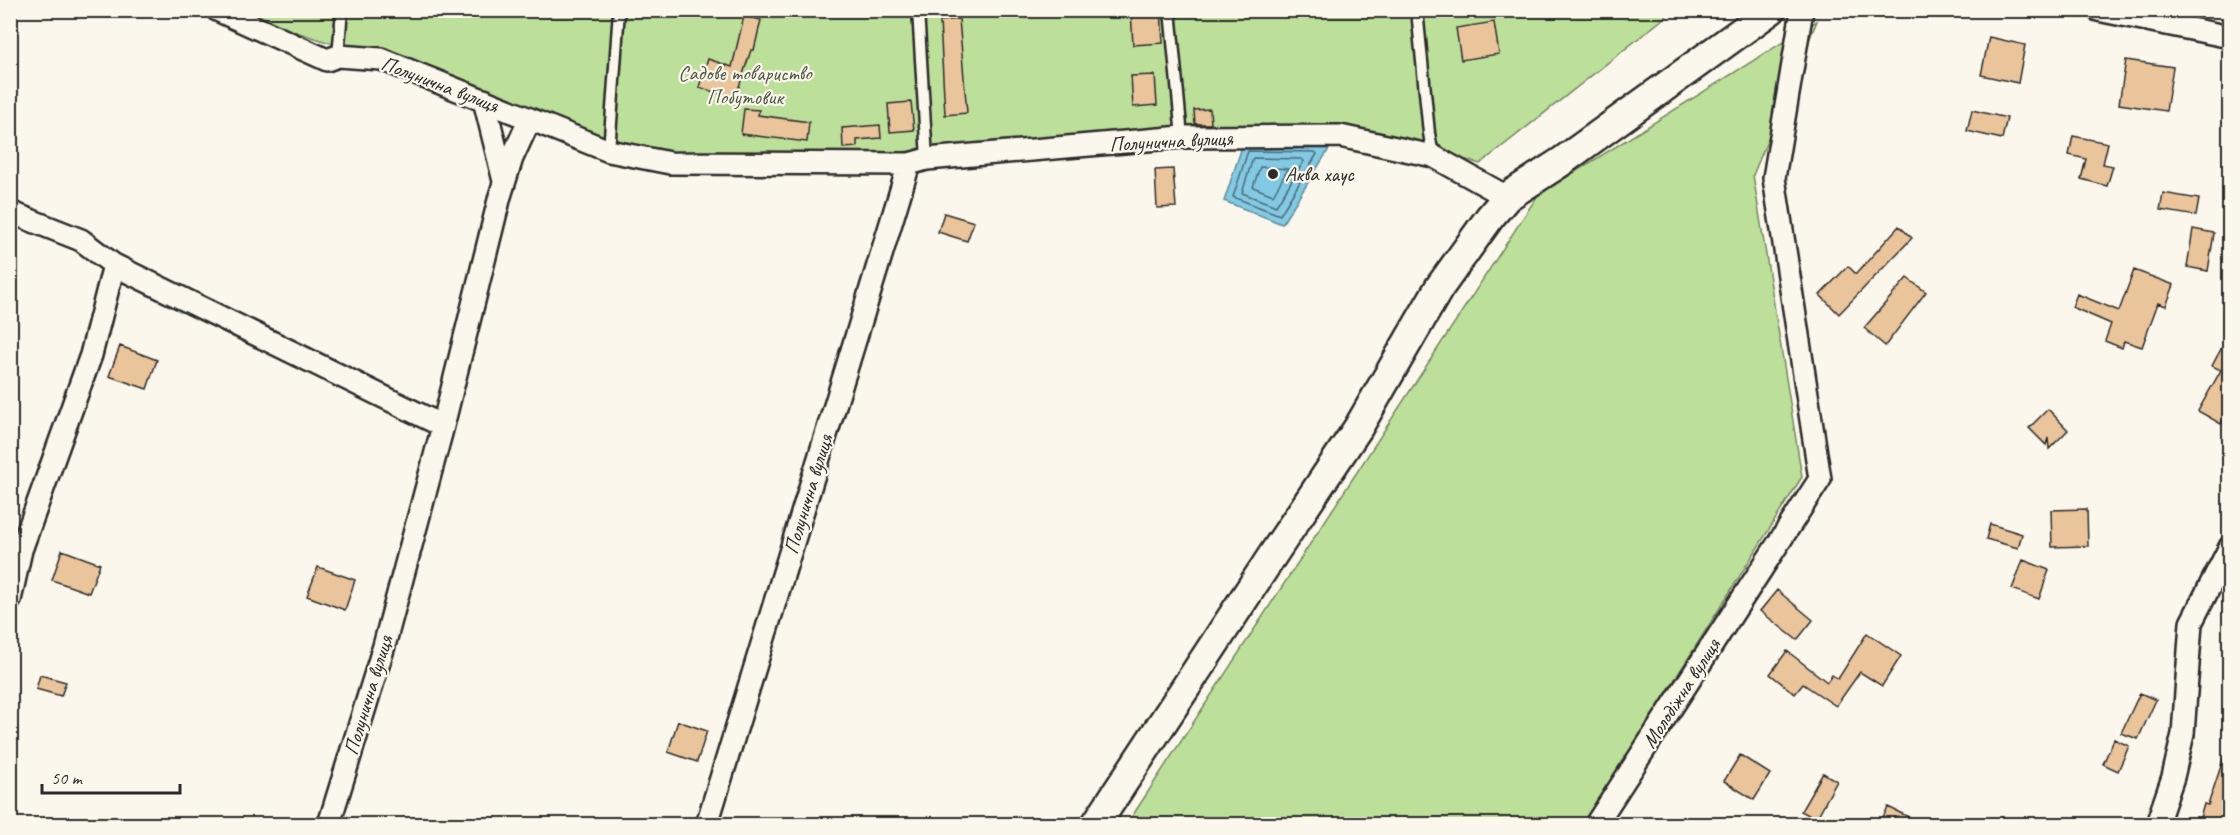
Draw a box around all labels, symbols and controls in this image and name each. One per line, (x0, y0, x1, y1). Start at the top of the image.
street label: Полунична вулиця (378, 50, 504, 119)
park label: Садове товариство Побутовик (678, 60, 813, 110)
street label: Полунична вулиця (1109, 125, 1235, 157)
place label: Аква хаус (1285, 161, 1355, 187)
marker: Аква хаус (1266, 167, 1280, 181)
street label: Полунична вулиця (777, 430, 839, 557)
street label: Полунична вулиця (337, 631, 399, 758)
street label: Молодіжна вулиця (1636, 632, 1727, 753)
scale bar (42, 757, 180, 795)
text: 50 m (51, 767, 84, 789)

